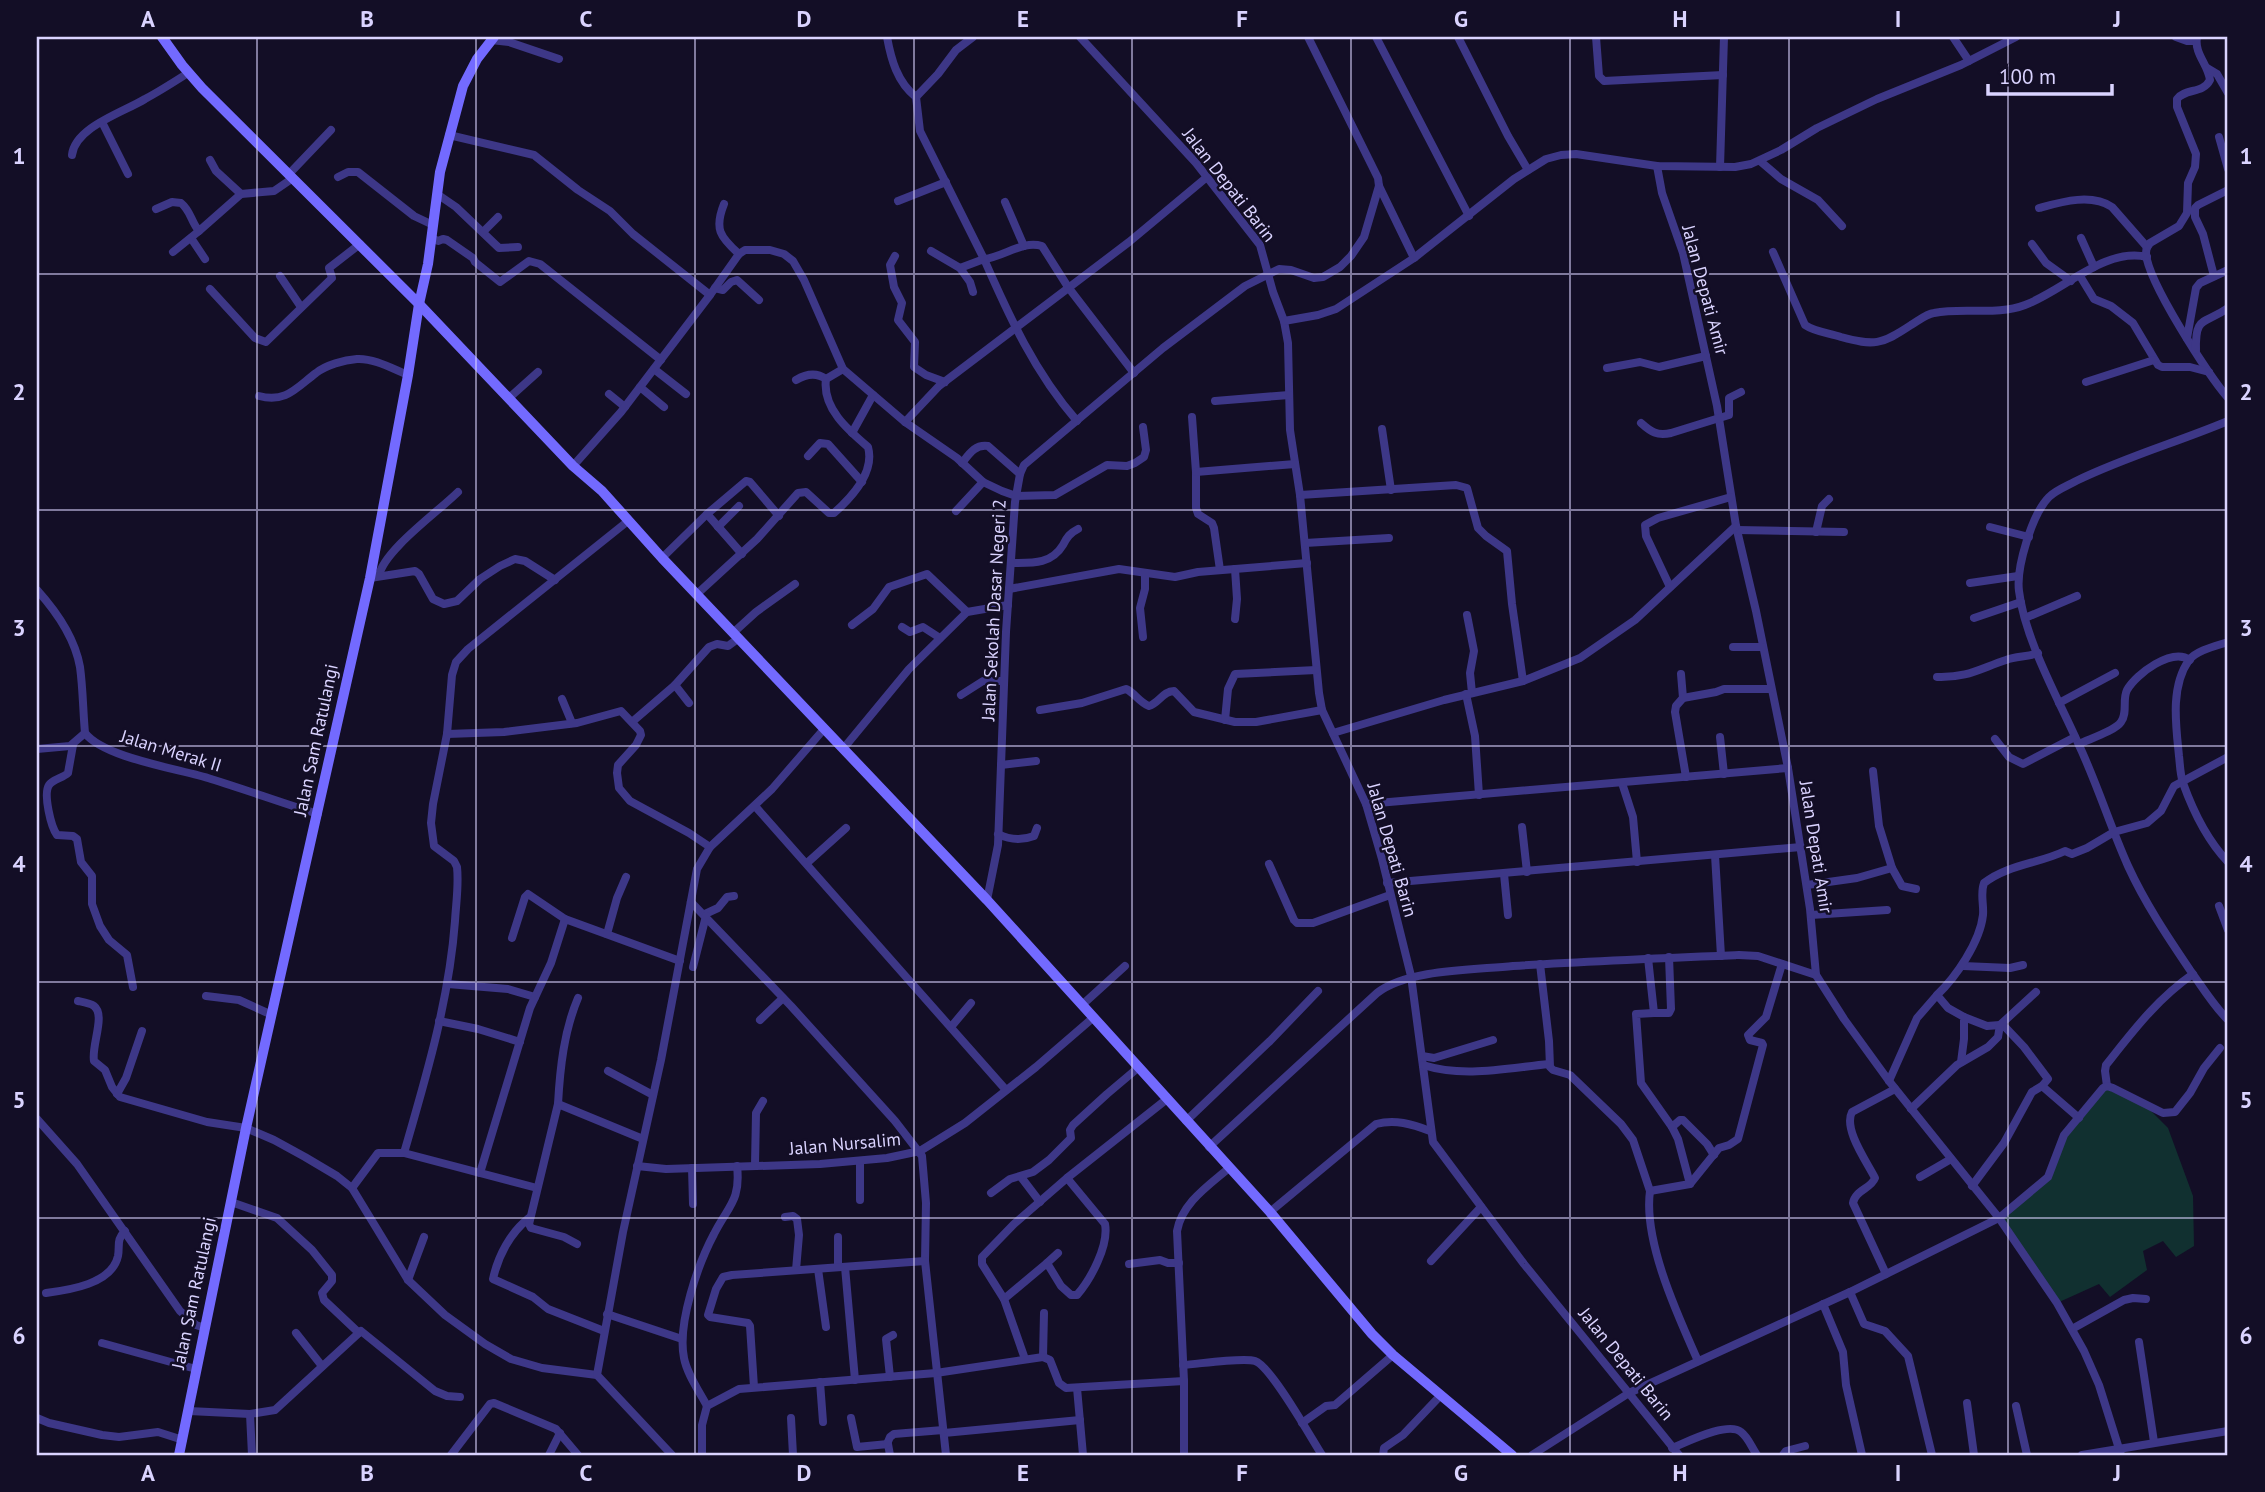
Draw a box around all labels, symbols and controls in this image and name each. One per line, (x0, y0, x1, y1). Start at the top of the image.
text: A (141, 4, 155, 33)
text: B (360, 4, 374, 33)
text: C (580, 4, 593, 33)
text: D (797, 4, 811, 33)
text: E (1017, 4, 1029, 33)
text: F (1236, 4, 1248, 33)
text: G (1454, 4, 1468, 33)
text: H (1673, 4, 1687, 33)
text: I (1895, 4, 1901, 33)
text: J (2112, 4, 2121, 33)
scale bar (1988, 52, 2113, 96)
text: 100 m (1999, 63, 2056, 90)
street label: Jalan Depati Barin (1177, 122, 1281, 246)
text: 1 (12, 141, 26, 170)
text: 1 (2239, 141, 2253, 170)
street label: Jalan Depati Amir (1677, 221, 1734, 357)
text: 2 (12, 377, 26, 406)
text: 2 (2239, 377, 2253, 406)
street label: Jalan Sekolah Dasar Negeri 2 (976, 498, 1011, 723)
text: 3 (12, 613, 26, 642)
text: 3 (2239, 613, 2253, 642)
street label: Jalan Sam Ratulangi (288, 662, 343, 819)
street label: Jalan Merak II (117, 724, 225, 777)
street label: Jalan Depati Amir (1795, 778, 1838, 915)
street label: Jalan Depati Barin (1362, 779, 1423, 920)
text: 4 (12, 849, 26, 878)
text: 4 (2239, 849, 2253, 878)
text: 5 (12, 1085, 26, 1114)
text: 5 (2239, 1085, 2253, 1114)
street label: Jalan Nursalim (787, 1127, 902, 1160)
street label: Jalan Sam Ratulangi (166, 1215, 221, 1372)
street label: Jalan Depati Barin (1573, 1302, 1679, 1425)
text: 6 (12, 1321, 26, 1350)
text: 6 (2239, 1321, 2253, 1350)
text: A (141, 1458, 155, 1487)
text: B (360, 1458, 374, 1487)
text: C (580, 1458, 593, 1487)
text: D (797, 1458, 811, 1487)
text: E (1017, 1458, 1029, 1487)
text: F (1236, 1458, 1248, 1487)
text: G (1454, 1458, 1468, 1487)
text: H (1673, 1458, 1687, 1487)
text: I (1895, 1458, 1901, 1487)
text: J (2112, 1458, 2121, 1487)

